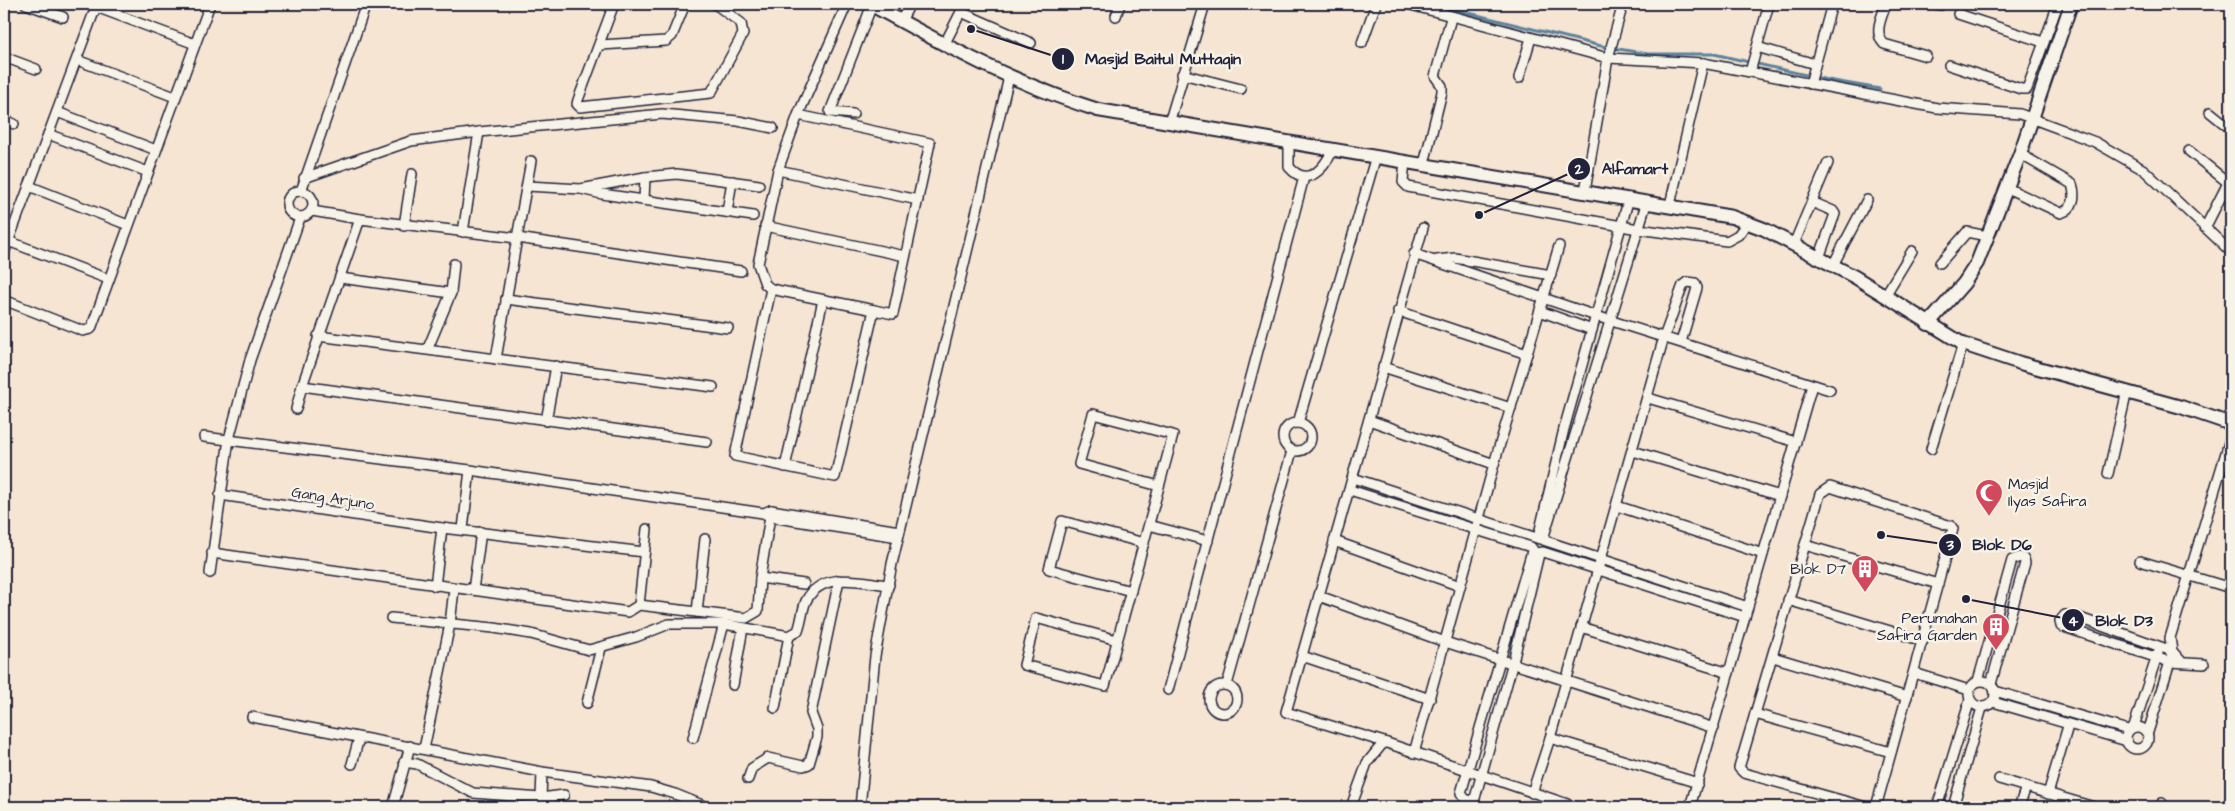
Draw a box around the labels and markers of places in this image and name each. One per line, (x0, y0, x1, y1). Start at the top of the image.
callout: Masjid Baitul Muttaqin (1050, 43, 1251, 74)
callout: Alfamart (1567, 153, 1678, 184)
place label: Masjid Ilyas Safira (2008, 474, 2087, 513)
mosque icon: Masjid Ilyas Safira (1974, 478, 2004, 517)
callout: Blok D6 (1937, 529, 2042, 560)
building icon: Blok D7 (1850, 554, 1880, 593)
place label: Blok D7 (1790, 559, 1846, 580)
callout: Blok D3 (2060, 605, 2163, 636)
place label: Perumahan Safira Garden (1877, 608, 1977, 646)
building icon: Perumahan Safira Garden (1981, 612, 2011, 651)

